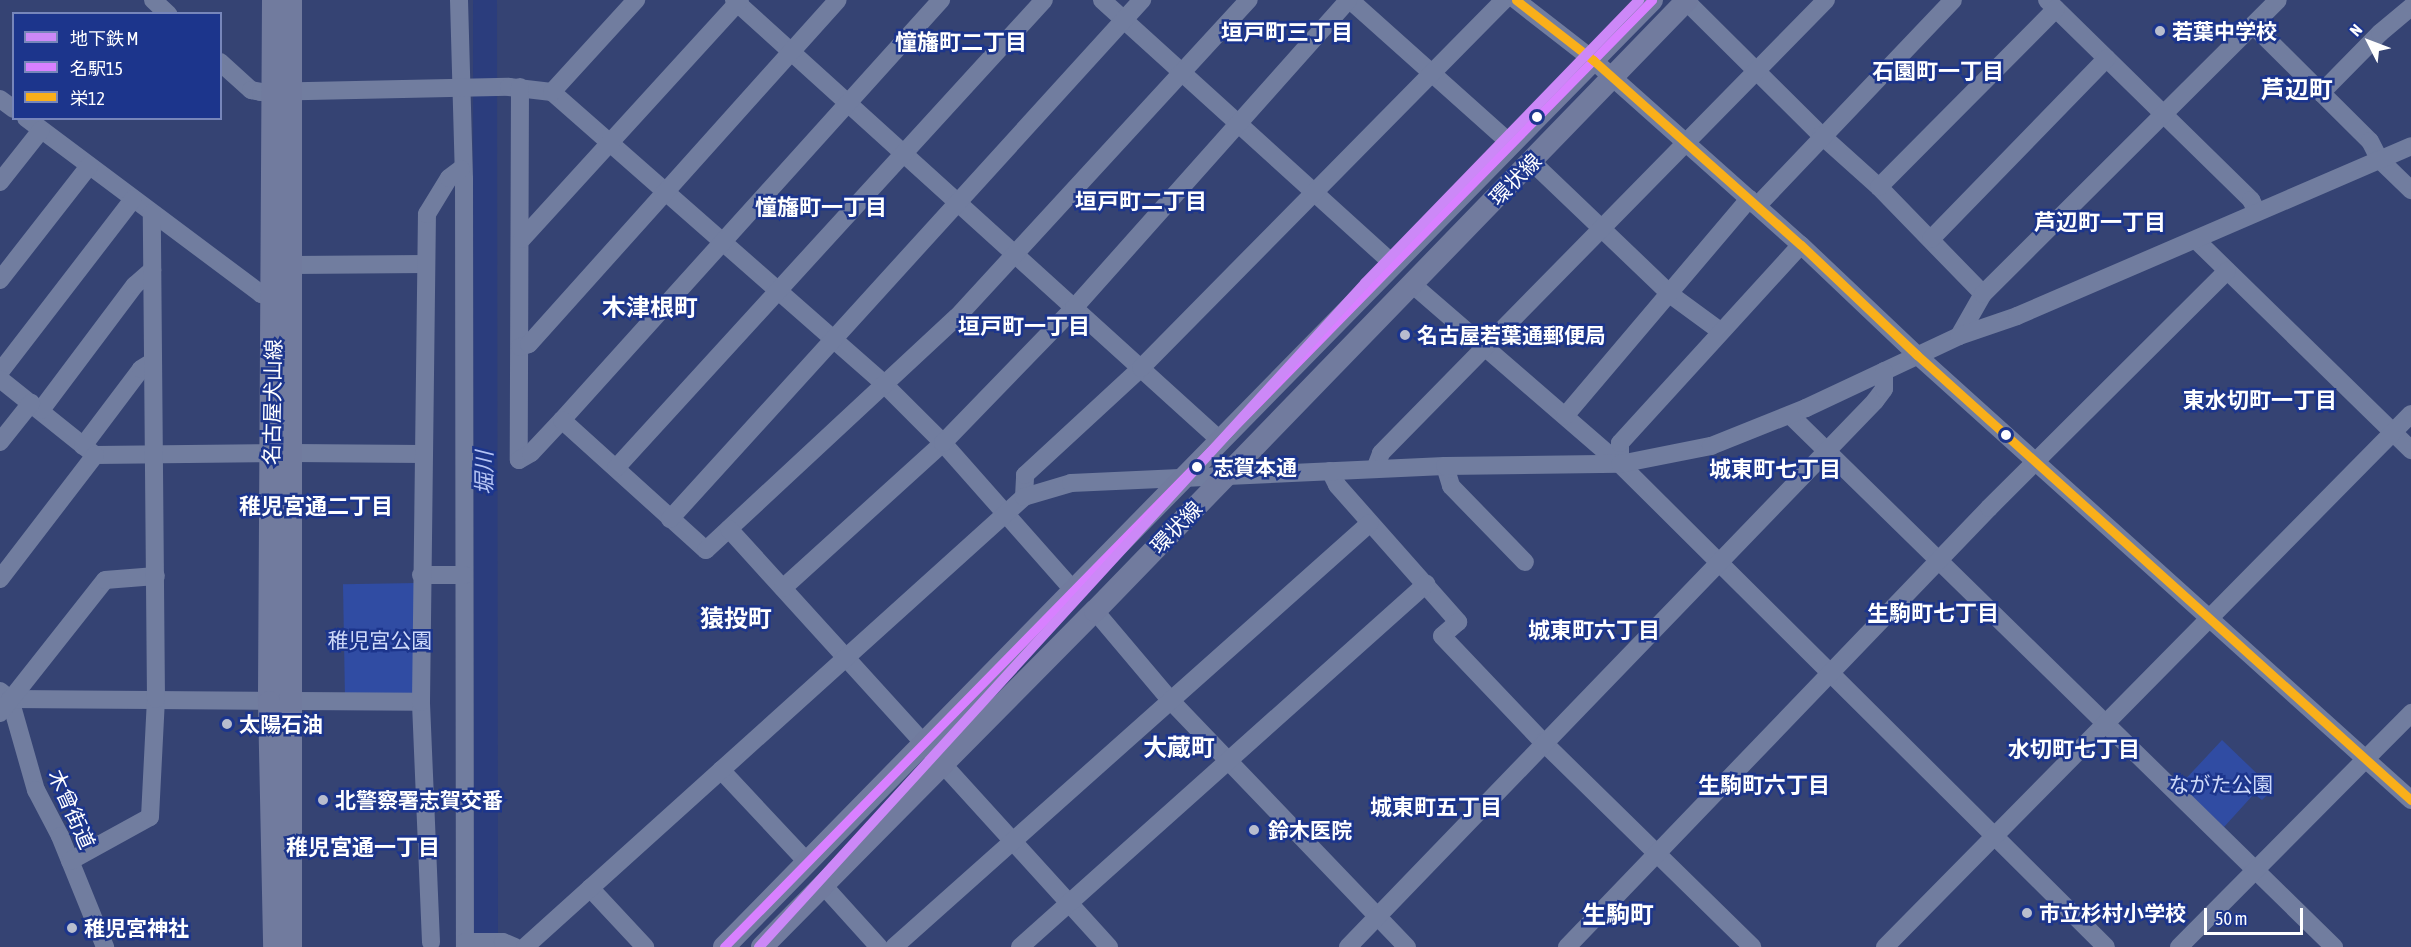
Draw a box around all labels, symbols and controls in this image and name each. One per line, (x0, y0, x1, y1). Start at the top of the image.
legend (12, 12, 222, 120)
north arrow (2339, 12, 2399, 72)
place label: 若葉中学校 (2172, 18, 2277, 44)
district label: 垣戸町三丁目 (1221, 20, 1353, 46)
text: N (2346, 20, 2365, 39)
marker: 若葉中学校 (2153, 24, 2167, 38)
text: 地下鉄 M (70, 28, 139, 49)
district label: 憧旛町二丁目 (895, 30, 1027, 56)
text: 名駅15 (70, 58, 123, 79)
district label: 石園町一丁目 (1872, 59, 2004, 85)
district label: 芦辺町 (2261, 76, 2333, 104)
text: 栄12 (70, 88, 105, 109)
unlabelled marker (1531, 111, 1543, 123)
street label: 環状線 (1484, 148, 1546, 210)
district label: 垣戸町二丁目 (1075, 189, 1207, 215)
district label: 憧旛町一丁目 (755, 195, 887, 221)
district label: 芦辺町一丁目 (2034, 210, 2166, 236)
district label: 木津根町 (602, 294, 698, 322)
district label: 垣戸町一丁目 (958, 314, 1090, 340)
place label: 名古屋若葉通郵便局 (1417, 322, 1606, 348)
marker: 名古屋若葉通郵便局 (1398, 328, 1412, 342)
street label: 名古屋犬山線 (258, 339, 286, 465)
district label: 東水切町一丁目 (2183, 388, 2337, 414)
unlabelled marker (2000, 429, 2012, 441)
water label: 堀川 (472, 451, 498, 495)
place label: 志賀本通 (1213, 454, 1297, 480)
marker: 志賀本通 (1186, 456, 1208, 478)
district label: 城東町七丁目 (1709, 457, 1841, 483)
district label: 稚児宮通二丁目 (239, 494, 393, 520)
street label: 環状線 (1145, 496, 1207, 558)
district label: 生駒町七丁目 (1867, 601, 1999, 627)
district label: 猿投町 (700, 605, 772, 633)
district label: 城東町六丁目 (1528, 618, 1660, 644)
park label: 稚児宮公園 (328, 627, 432, 653)
place label: 太陽石油 (239, 711, 323, 737)
marker: 太陽石油 (220, 717, 234, 731)
district label: 大蔵町 (1143, 734, 1215, 762)
district label: 水切町七丁目 (2008, 737, 2140, 763)
street label: 木曾街道 (43, 766, 101, 852)
park label: ながた公園 (2169, 771, 2273, 797)
district label: 生駒町六丁目 (1698, 773, 1830, 799)
place label: 北警察署志賀交番 (335, 787, 503, 813)
marker: 北警察署志賀交番 (316, 793, 330, 807)
district label: 城東町五丁目 (1370, 795, 1502, 821)
place label: 鈴木医院 (1268, 817, 1352, 843)
marker: 鈴木医院 (1245, 821, 1263, 839)
district label: 稚児宮通一丁目 (286, 835, 440, 861)
scale bar (2207, 896, 2306, 934)
place label: 市立杉村小学校 (2039, 900, 2186, 926)
district label: 生駒町 (1582, 901, 1654, 929)
marker: 市立杉村小学校 (2020, 906, 2034, 920)
text: 50 m (2215, 908, 2247, 929)
place label: 稚児宮神社 (84, 915, 189, 941)
marker: 稚児宮神社 (65, 921, 79, 935)

